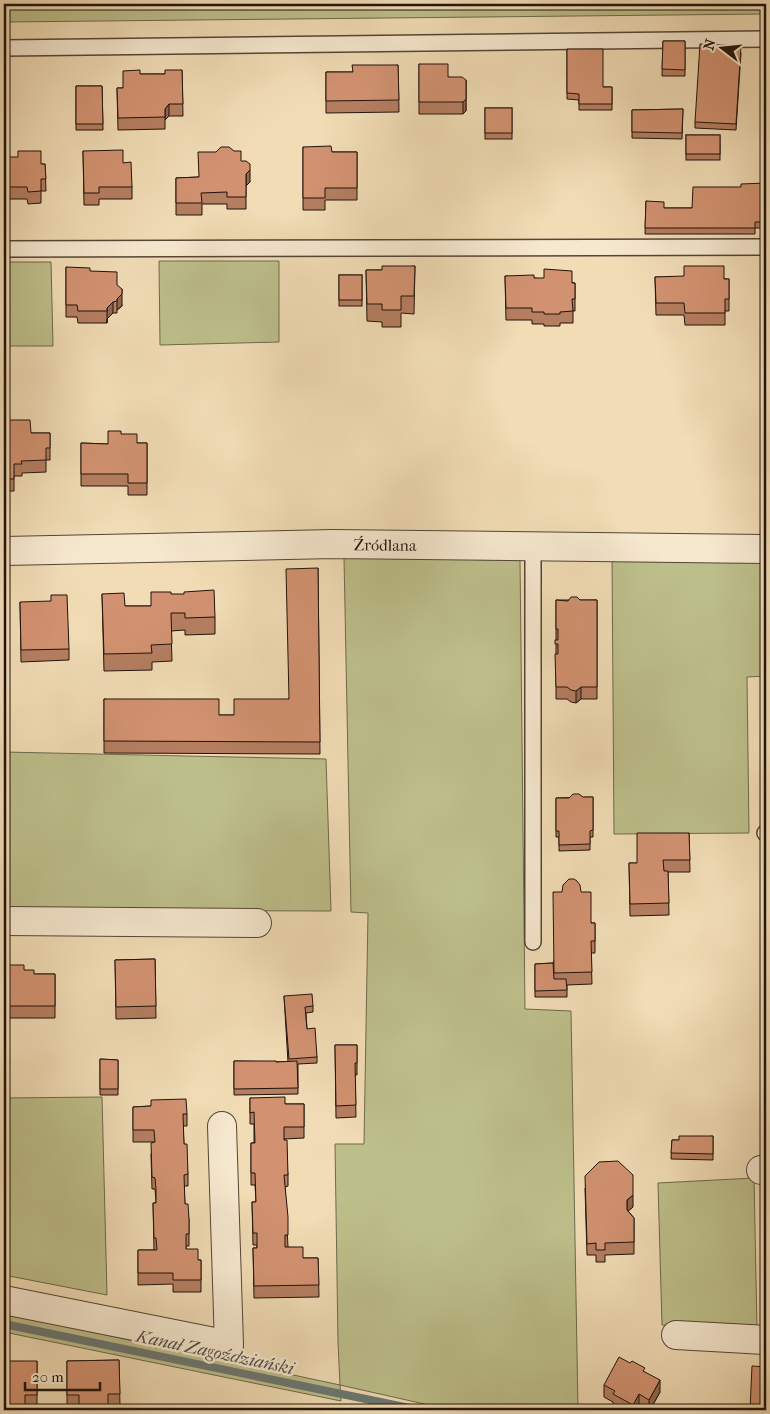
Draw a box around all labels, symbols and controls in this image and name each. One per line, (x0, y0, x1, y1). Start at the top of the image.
north arrow (698, 22, 748, 72)
text: N (700, 37, 720, 52)
street label: Źródlana (353, 534, 417, 555)
water label: Kanał Zagoździański (132, 1325, 297, 1380)
scale bar (25, 1359, 100, 1391)
text: 20 m (32, 1368, 64, 1386)

